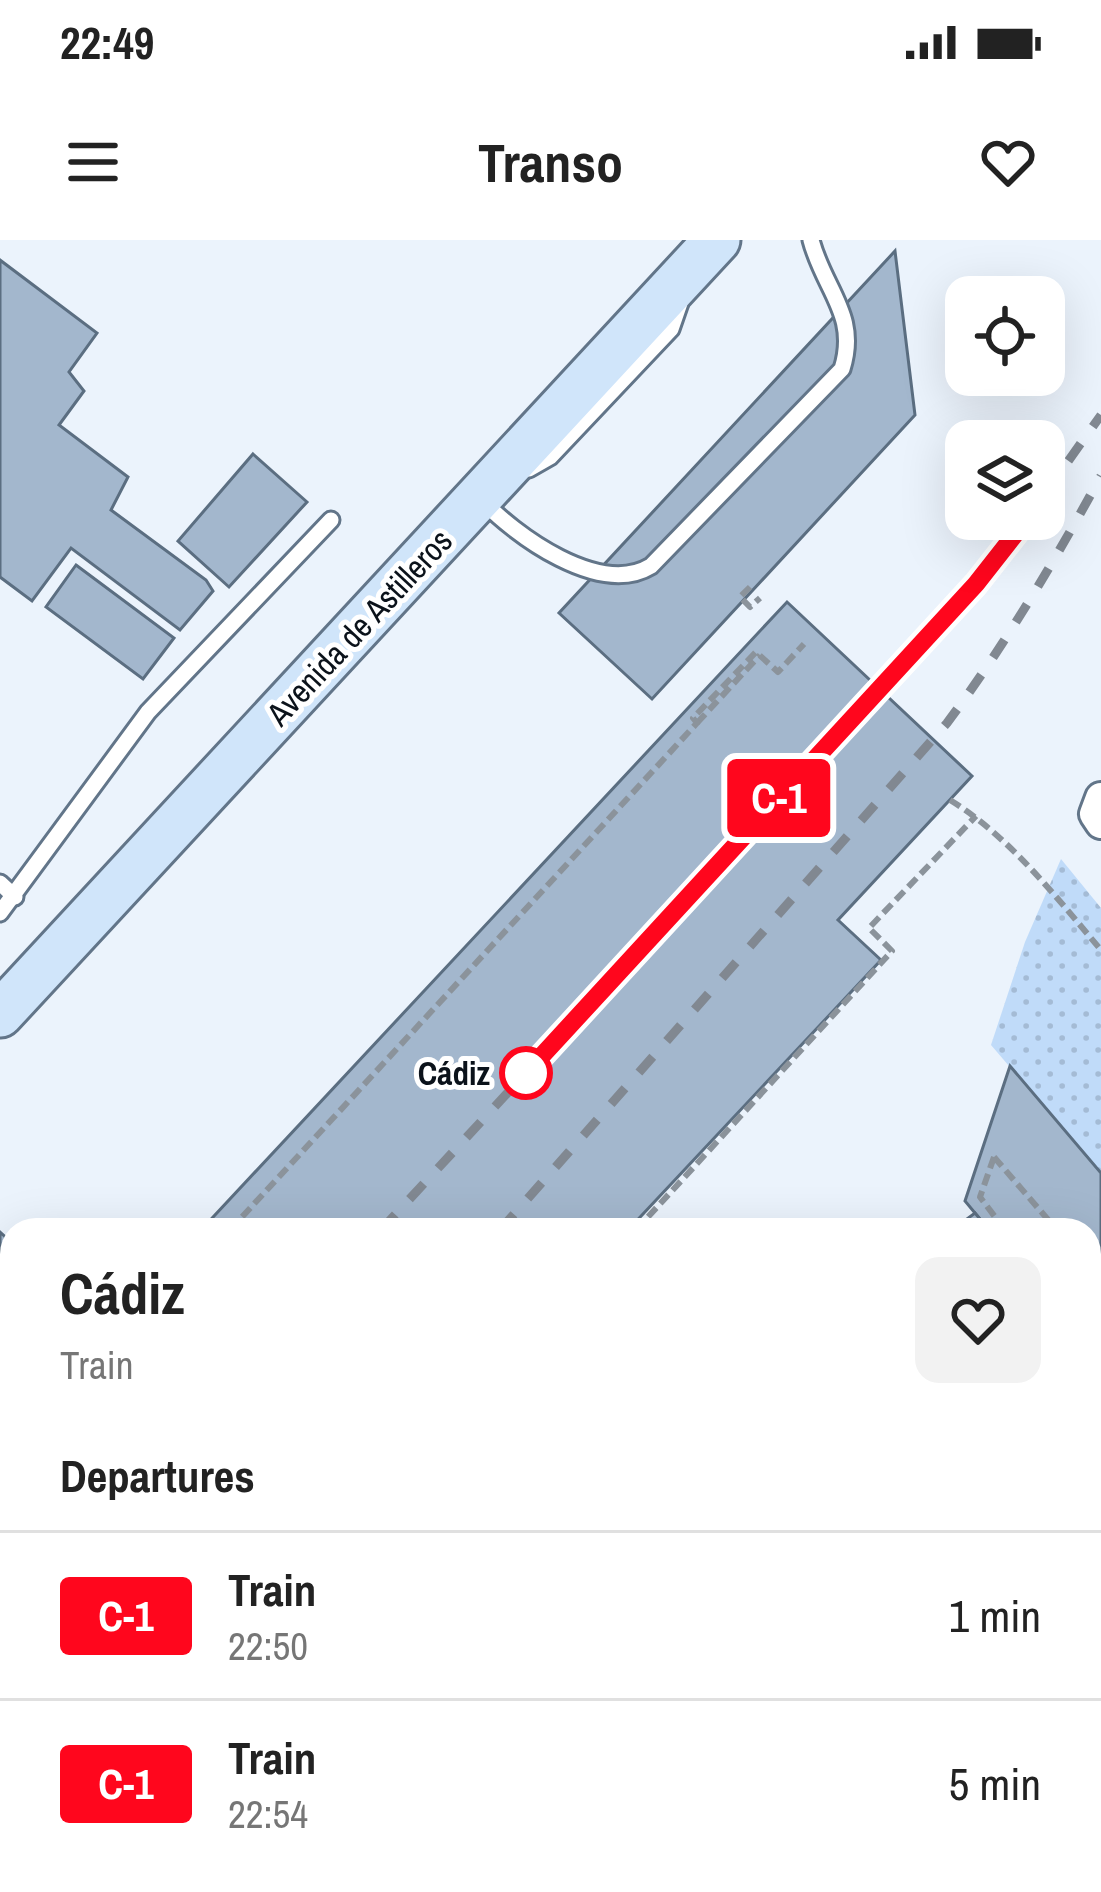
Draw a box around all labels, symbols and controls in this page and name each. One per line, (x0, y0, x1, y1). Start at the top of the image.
text: 22:49 (60, 12, 154, 73)
text: Transo (478, 126, 623, 199)
icon: menu (60, 129, 126, 195)
icon: heart (975, 129, 1041, 195)
map controls (945, 276, 1065, 540)
button: locate (945, 276, 1065, 396)
button: layers (945, 420, 1065, 540)
street label: Avenida de Astilleros (256, 519, 462, 736)
line badge: C-1 (710, 759, 848, 837)
text: C-1 (751, 770, 807, 826)
marker: Cádiz (501, 1048, 551, 1098)
place label: Cádiz (418, 1051, 490, 1095)
text: Cádiz (60, 1255, 185, 1332)
button: heart (915, 1257, 1041, 1383)
text: Train (60, 1339, 133, 1391)
text: Departures (60, 1445, 255, 1506)
text: Train (228, 1559, 316, 1620)
text: 1 min (949, 1585, 1041, 1646)
text: C-1 (98, 1588, 154, 1644)
text: 22:50 (228, 1620, 308, 1672)
text: Train (228, 1727, 316, 1788)
text: 5 min (949, 1753, 1041, 1814)
text: C-1 (98, 1756, 154, 1812)
text: 22:54 (228, 1788, 308, 1840)

